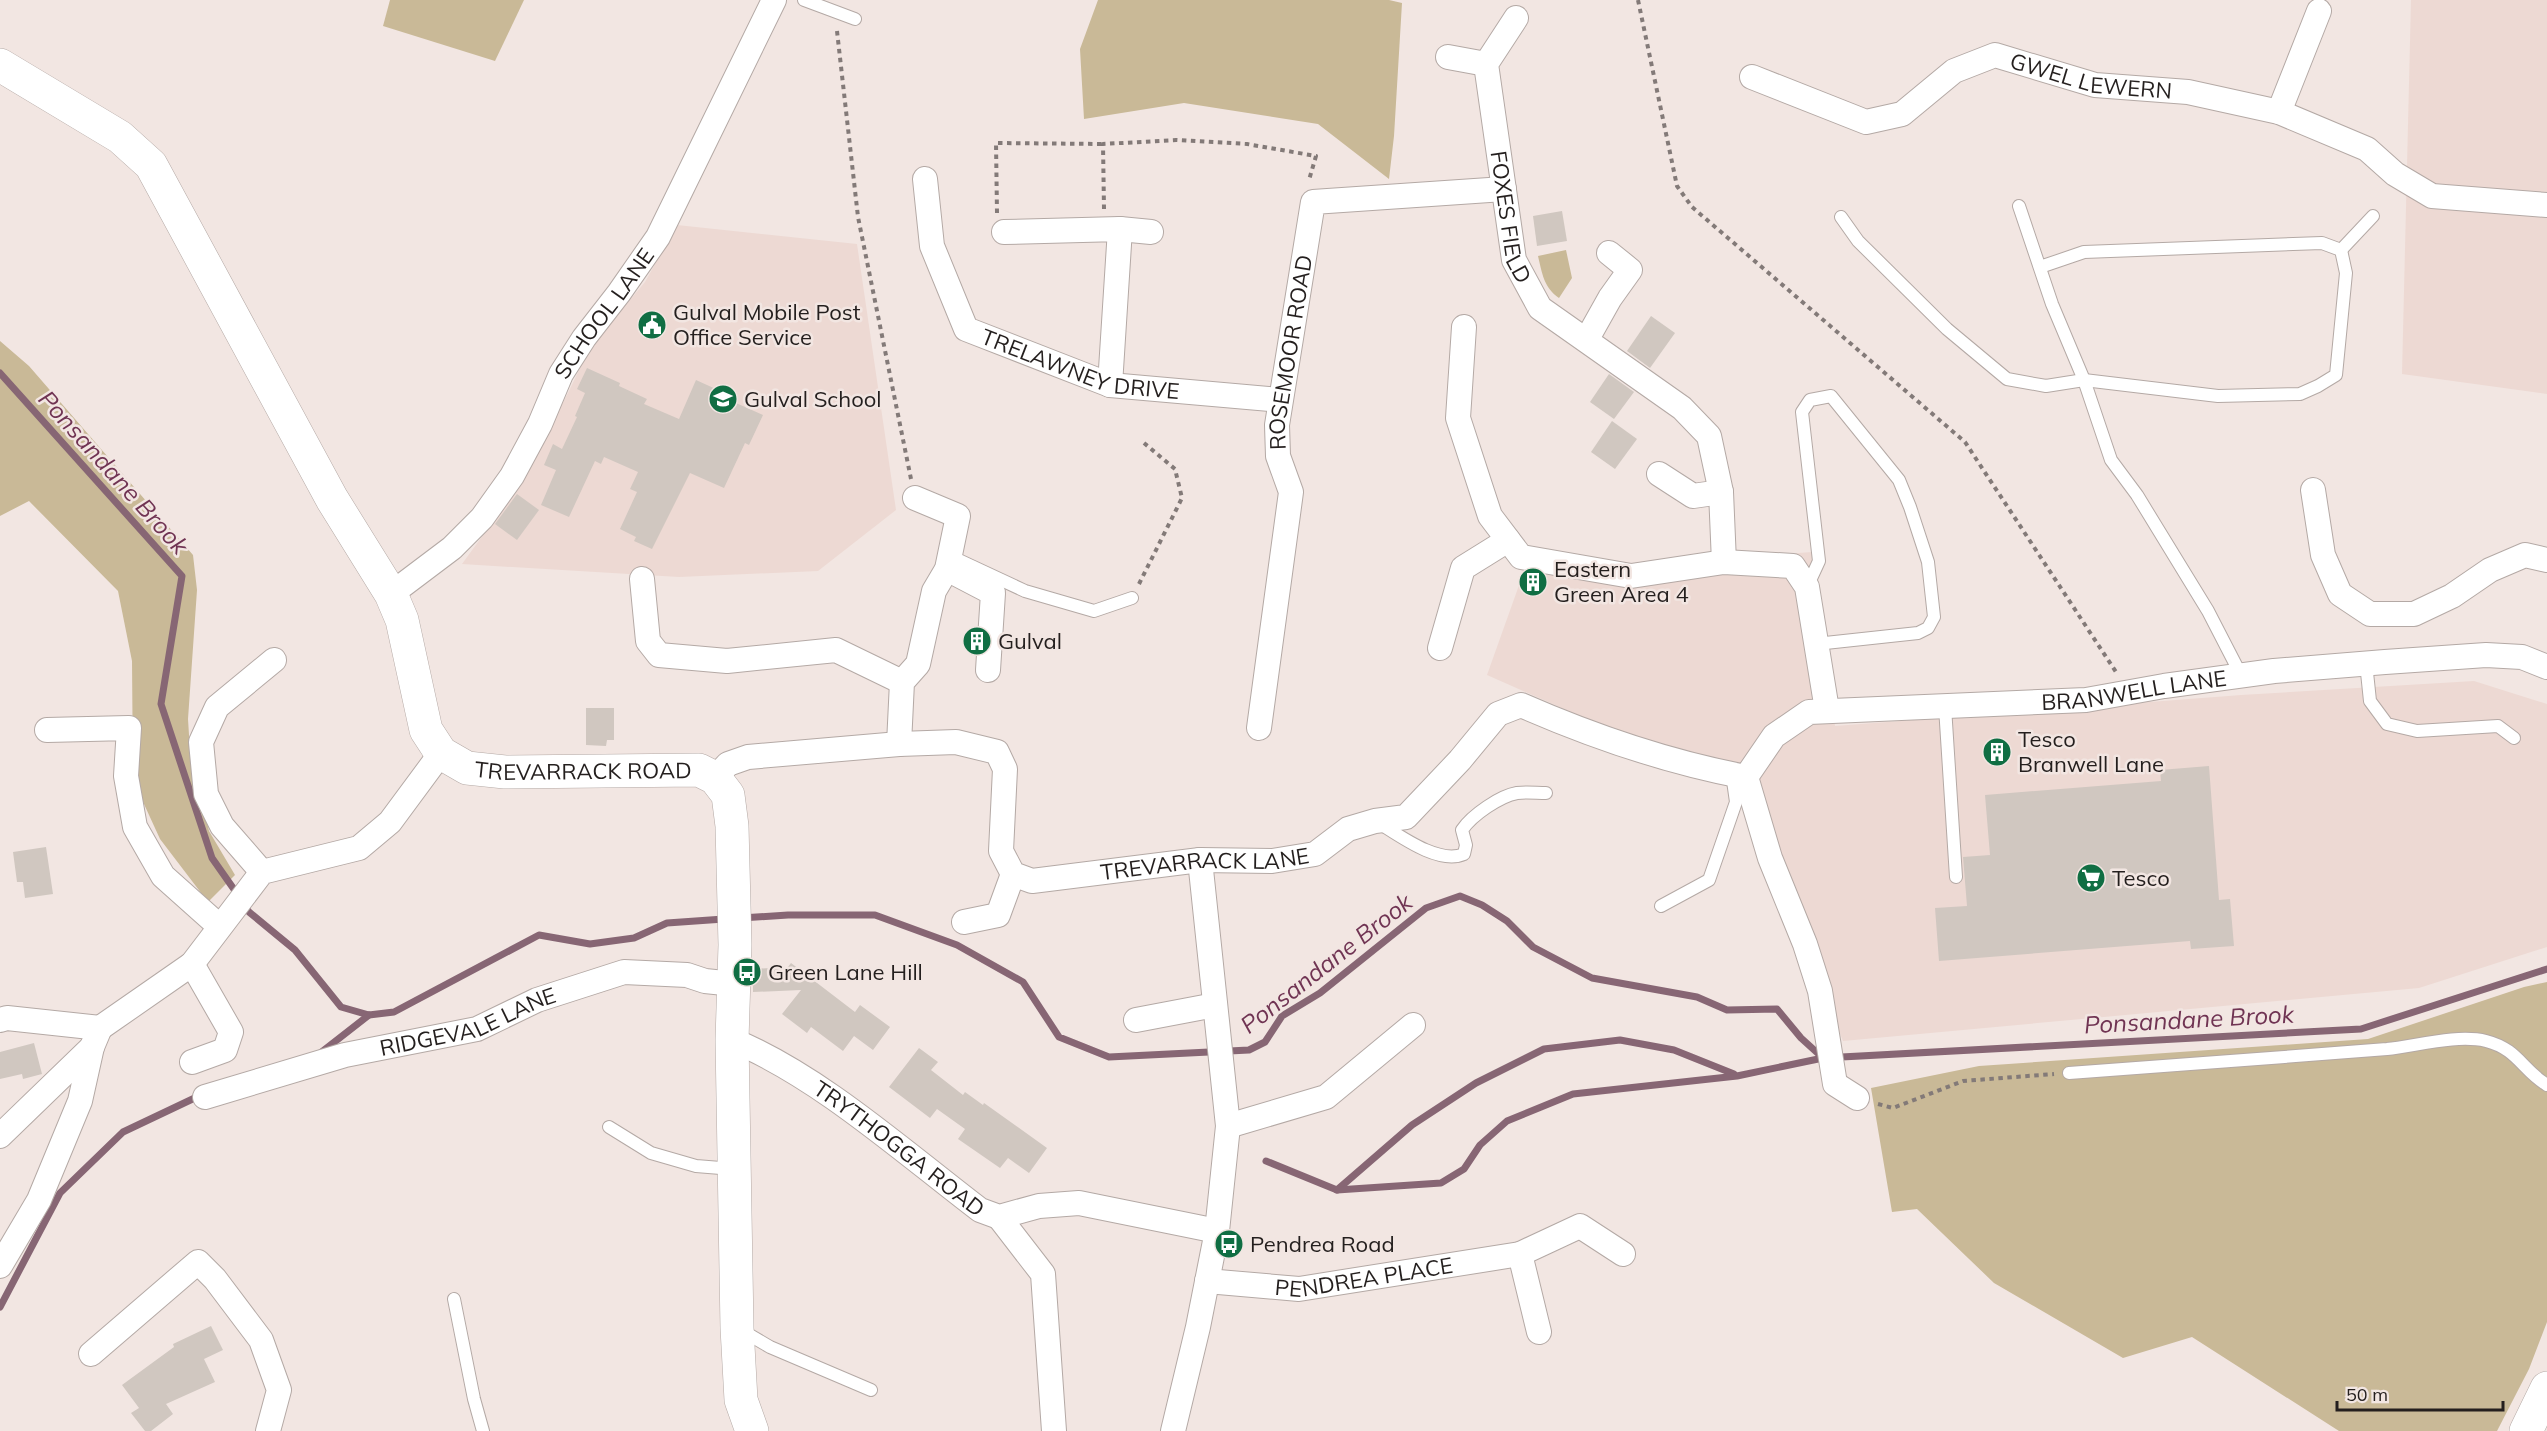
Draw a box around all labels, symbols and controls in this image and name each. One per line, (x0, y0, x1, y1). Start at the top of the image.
street label: GWEL LEWERN (2007, 46, 2173, 105)
street label: FOXES FIELD (1485, 149, 1538, 288)
street label: SCHOOL LANE (548, 243, 660, 384)
street label: ROSEMOOR ROAD (1263, 253, 1318, 450)
place label: Gulval Mobile Post Office Service (673, 298, 861, 351)
public building icon: Gulval Mobile Post Office Service (636, 309, 668, 341)
street label: TRELAWNEY DRIVE (977, 322, 1181, 405)
school or university icon: Gulval School (707, 383, 739, 415)
water label: Ponsandane Brook (33, 384, 196, 561)
place label: Gulval School (744, 385, 882, 413)
place label: Eastern Green Area 4 (1554, 555, 1689, 608)
building icon: Eastern Green Area 4 (1517, 566, 1549, 598)
building icon: Gulval (961, 625, 993, 657)
place label: Gulval (998, 627, 1062, 655)
street label: BRANWELL LANE (2041, 664, 2228, 716)
place label: Tesco Branwell Lane (2018, 725, 2164, 778)
building icon: Tesco Branwell Lane (1981, 736, 2013, 768)
street label: TREVARRACK ROAD (473, 755, 692, 786)
street label: TREVARRACK LANE (1099, 841, 1311, 886)
supermarket icon: Tesco (2075, 862, 2107, 894)
place label: Tesco (2112, 864, 2170, 892)
water label: Ponsandane Brook (1234, 886, 1418, 1039)
bus stop icon: Green Lane Hill (731, 956, 763, 988)
place label: Green Lane Hill (768, 958, 923, 986)
street label: RIDGEVALE LANE (377, 981, 559, 1062)
water label: Ponsandane Brook (2083, 998, 2295, 1039)
street label: TRYTHOGGA ROAD (808, 1074, 990, 1223)
bus stop icon: Pendrea Road (1213, 1228, 1245, 1260)
place label: Pendrea Road (1250, 1230, 1395, 1258)
street label: PENDREA PLACE (1274, 1251, 1455, 1303)
scale bar (2337, 1374, 2504, 1412)
text: 50 m (2346, 1383, 2388, 1406)

